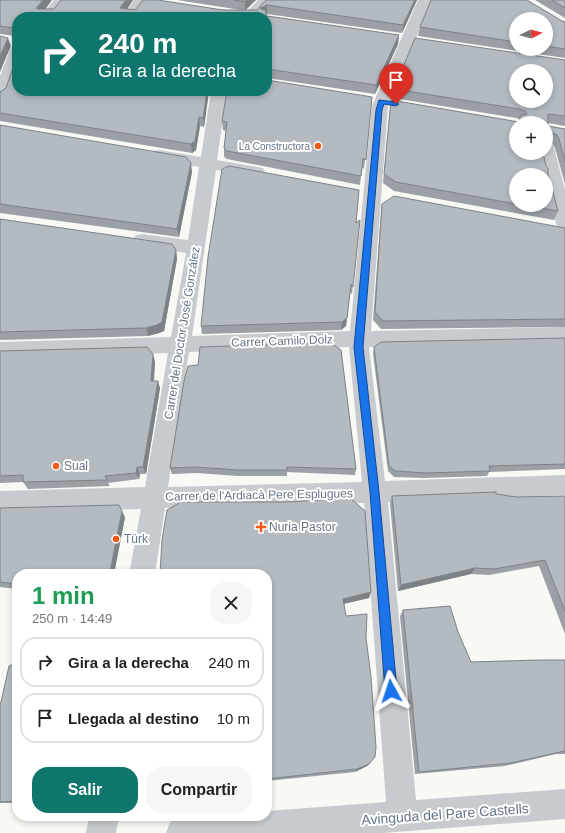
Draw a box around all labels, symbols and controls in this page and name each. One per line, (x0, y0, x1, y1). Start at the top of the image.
north arrow (509, 12, 553, 56)
map controls (509, 12, 553, 212)
icon: right (32, 28, 84, 80)
text: 240 m (98, 28, 177, 59)
text: Gira a la derecha (98, 61, 236, 81)
pin (379, 63, 413, 104)
button: search (509, 64, 553, 108)
icon: arrive (385, 69, 407, 91)
button: + (509, 116, 553, 160)
place label: La Constructora (239, 141, 310, 152)
marker: La Constructora (313, 141, 323, 151)
button: − (509, 168, 553, 212)
street label: Carrer del Doctor José González (161, 246, 203, 420)
street label: Carrer Camilo Dolz (231, 332, 333, 350)
place label: Sual (64, 459, 88, 473)
marker: Sual (51, 461, 61, 471)
street label: Carrer de l'Ardiacà Pere Esplugues (165, 486, 353, 504)
place label: Nuria Pastor (269, 520, 336, 534)
marker: Nuria Pastor (256, 522, 266, 532)
place label: Türk (124, 532, 149, 546)
marker: Türk (111, 534, 121, 544)
text: 1 min (32, 582, 95, 609)
button: close (210, 582, 252, 624)
text: 250 m · 14:49 (32, 611, 112, 626)
icon: right (34, 651, 56, 673)
text: Gira a la derecha (68, 654, 189, 671)
text: 240 m (208, 654, 250, 671)
position arrow (370, 670, 412, 712)
icon: arrive (34, 707, 56, 729)
text: Llegada al destino (68, 710, 199, 727)
text: 10 m (217, 710, 250, 727)
button: Salir (32, 767, 138, 813)
button: Compartir (146, 767, 252, 813)
street label: Avinguda del Pare Castells (361, 800, 529, 828)

